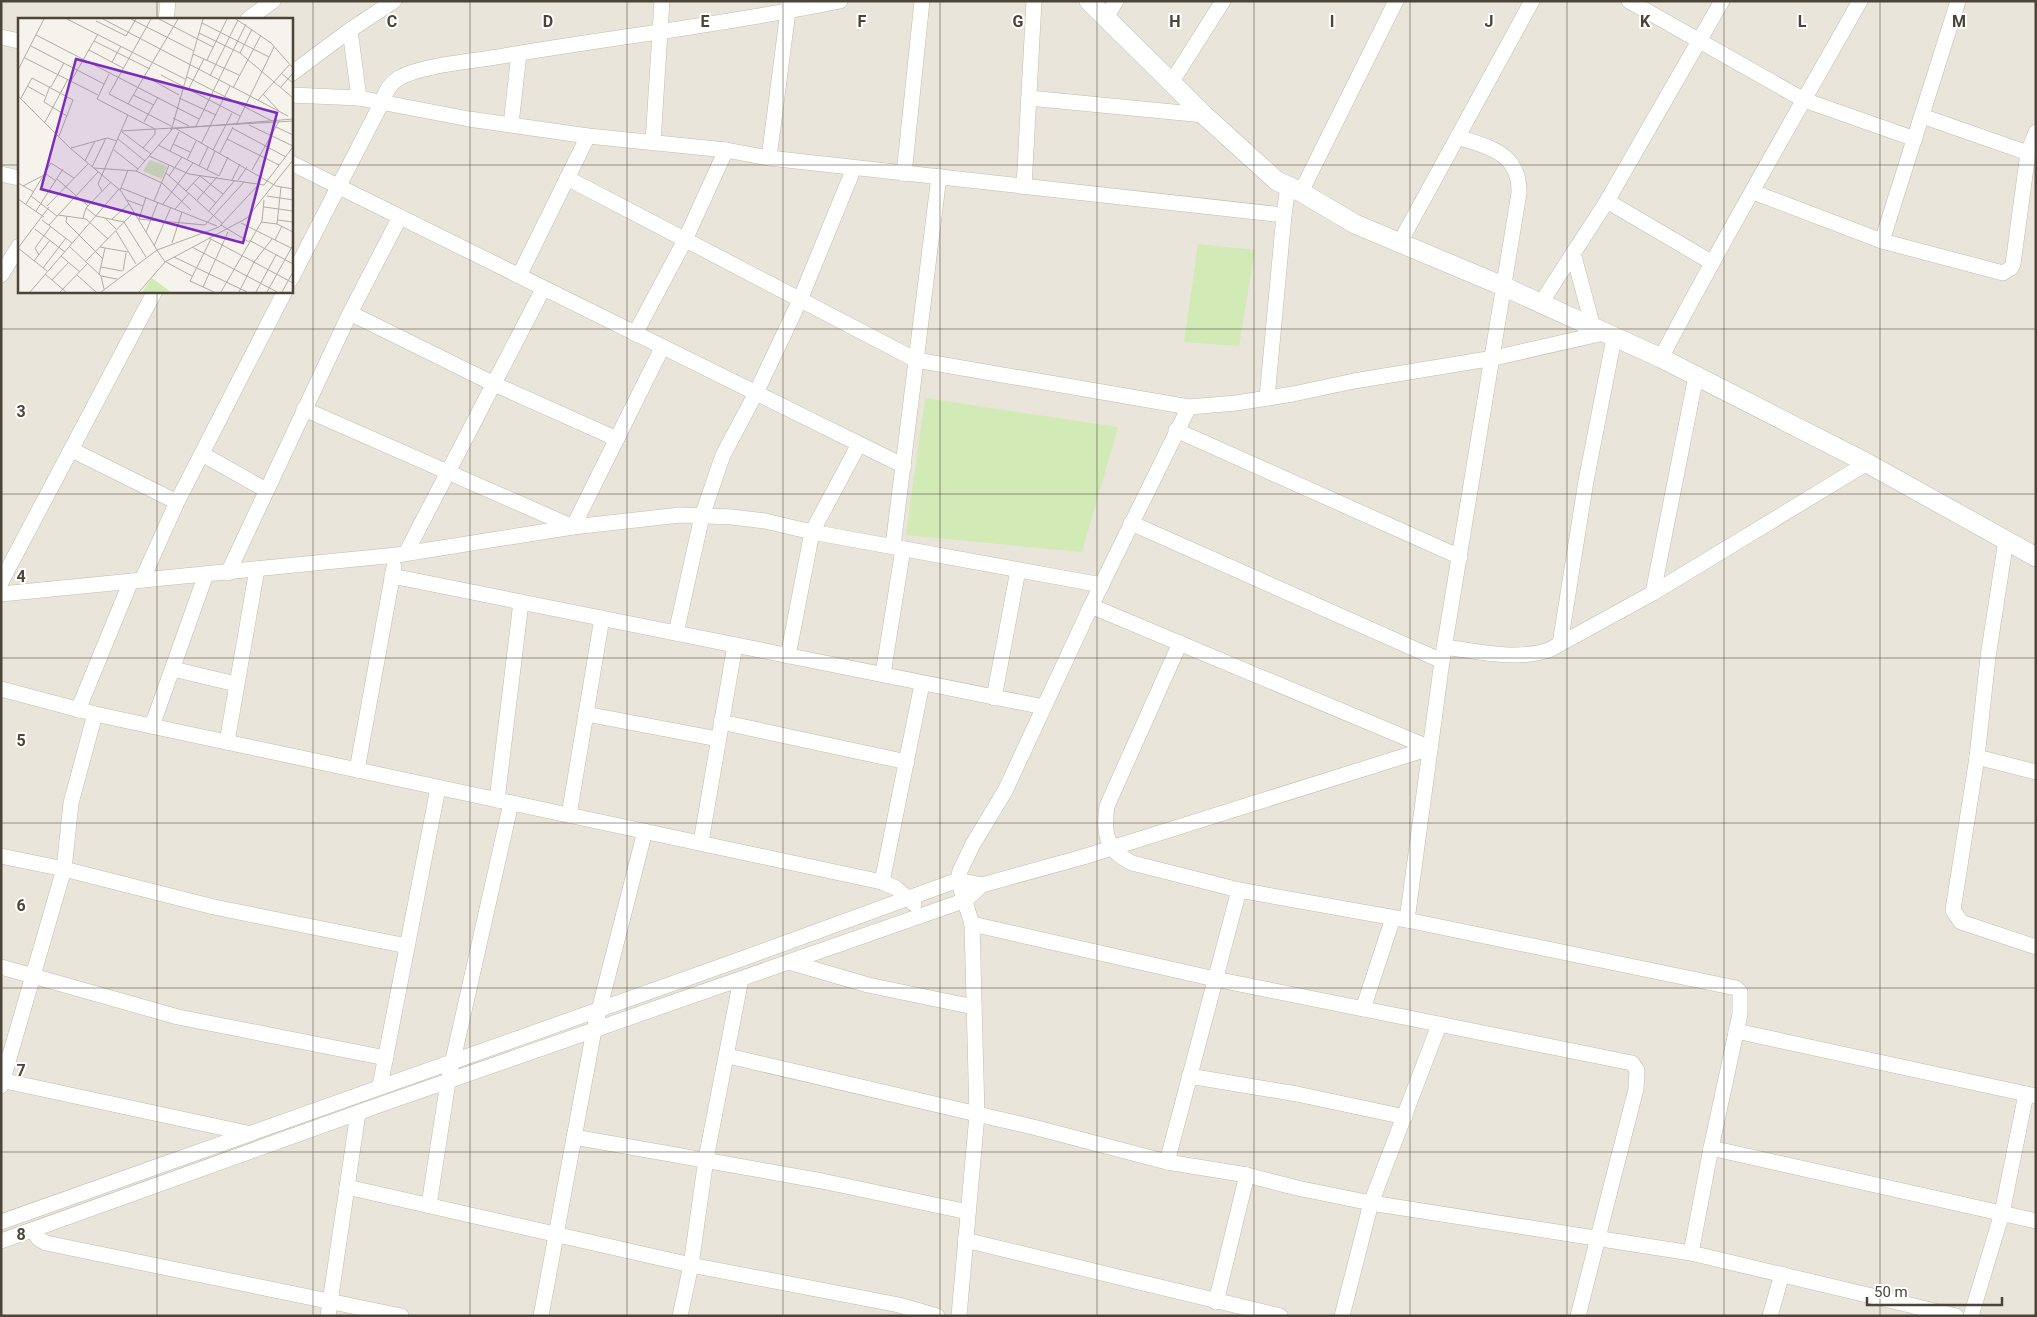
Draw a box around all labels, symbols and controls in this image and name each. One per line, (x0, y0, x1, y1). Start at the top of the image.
text: C (387, 12, 397, 31)
text: D (543, 12, 553, 31)
text: E (701, 12, 710, 31)
text: F (858, 12, 867, 31)
text: G (1013, 12, 1024, 31)
text: H (1169, 12, 1181, 31)
text: I (1330, 12, 1334, 31)
text: J (1485, 12, 1493, 31)
text: K (1640, 12, 1651, 31)
text: L (1798, 12, 1807, 31)
text: M (1952, 12, 1966, 31)
inset map (18, 18, 292, 292)
text: 3 (16, 402, 26, 421)
text: 4 (16, 567, 26, 586)
text: 5 (16, 731, 26, 750)
text: 6 (16, 896, 26, 915)
text: 7 (16, 1061, 26, 1080)
text: 8 (16, 1225, 26, 1244)
scale bar (1867, 1274, 2002, 1306)
text: 50 m (1874, 1283, 1908, 1301)

